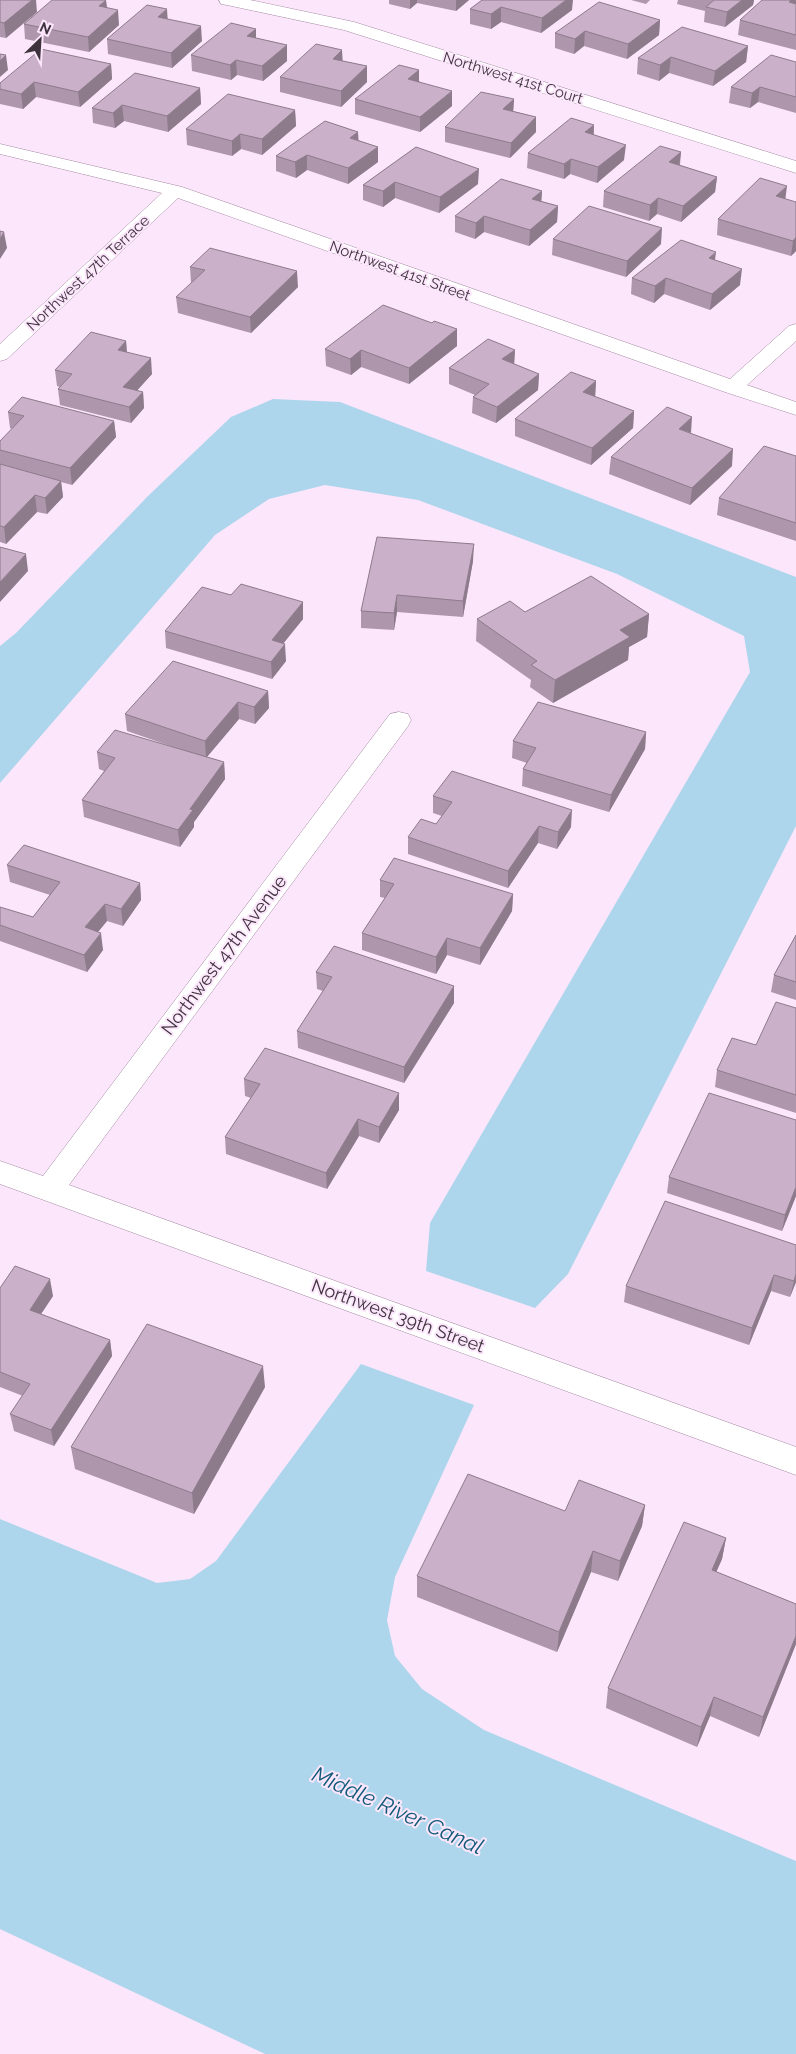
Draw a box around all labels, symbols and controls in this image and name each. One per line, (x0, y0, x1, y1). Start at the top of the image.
north arrow (15, 15, 65, 65)
text: N (37, 19, 54, 38)
street label: Northwest 41st Court (441, 48, 585, 108)
street label: Northwest 47th Terrace (23, 211, 153, 335)
street label: Northwest 41st Street (327, 237, 473, 305)
street label: Northwest 47th Avenue (157, 870, 291, 1039)
street label: Northwest 39th Street (309, 1274, 487, 1357)
water label: Middle River Canal (308, 1761, 488, 1860)

